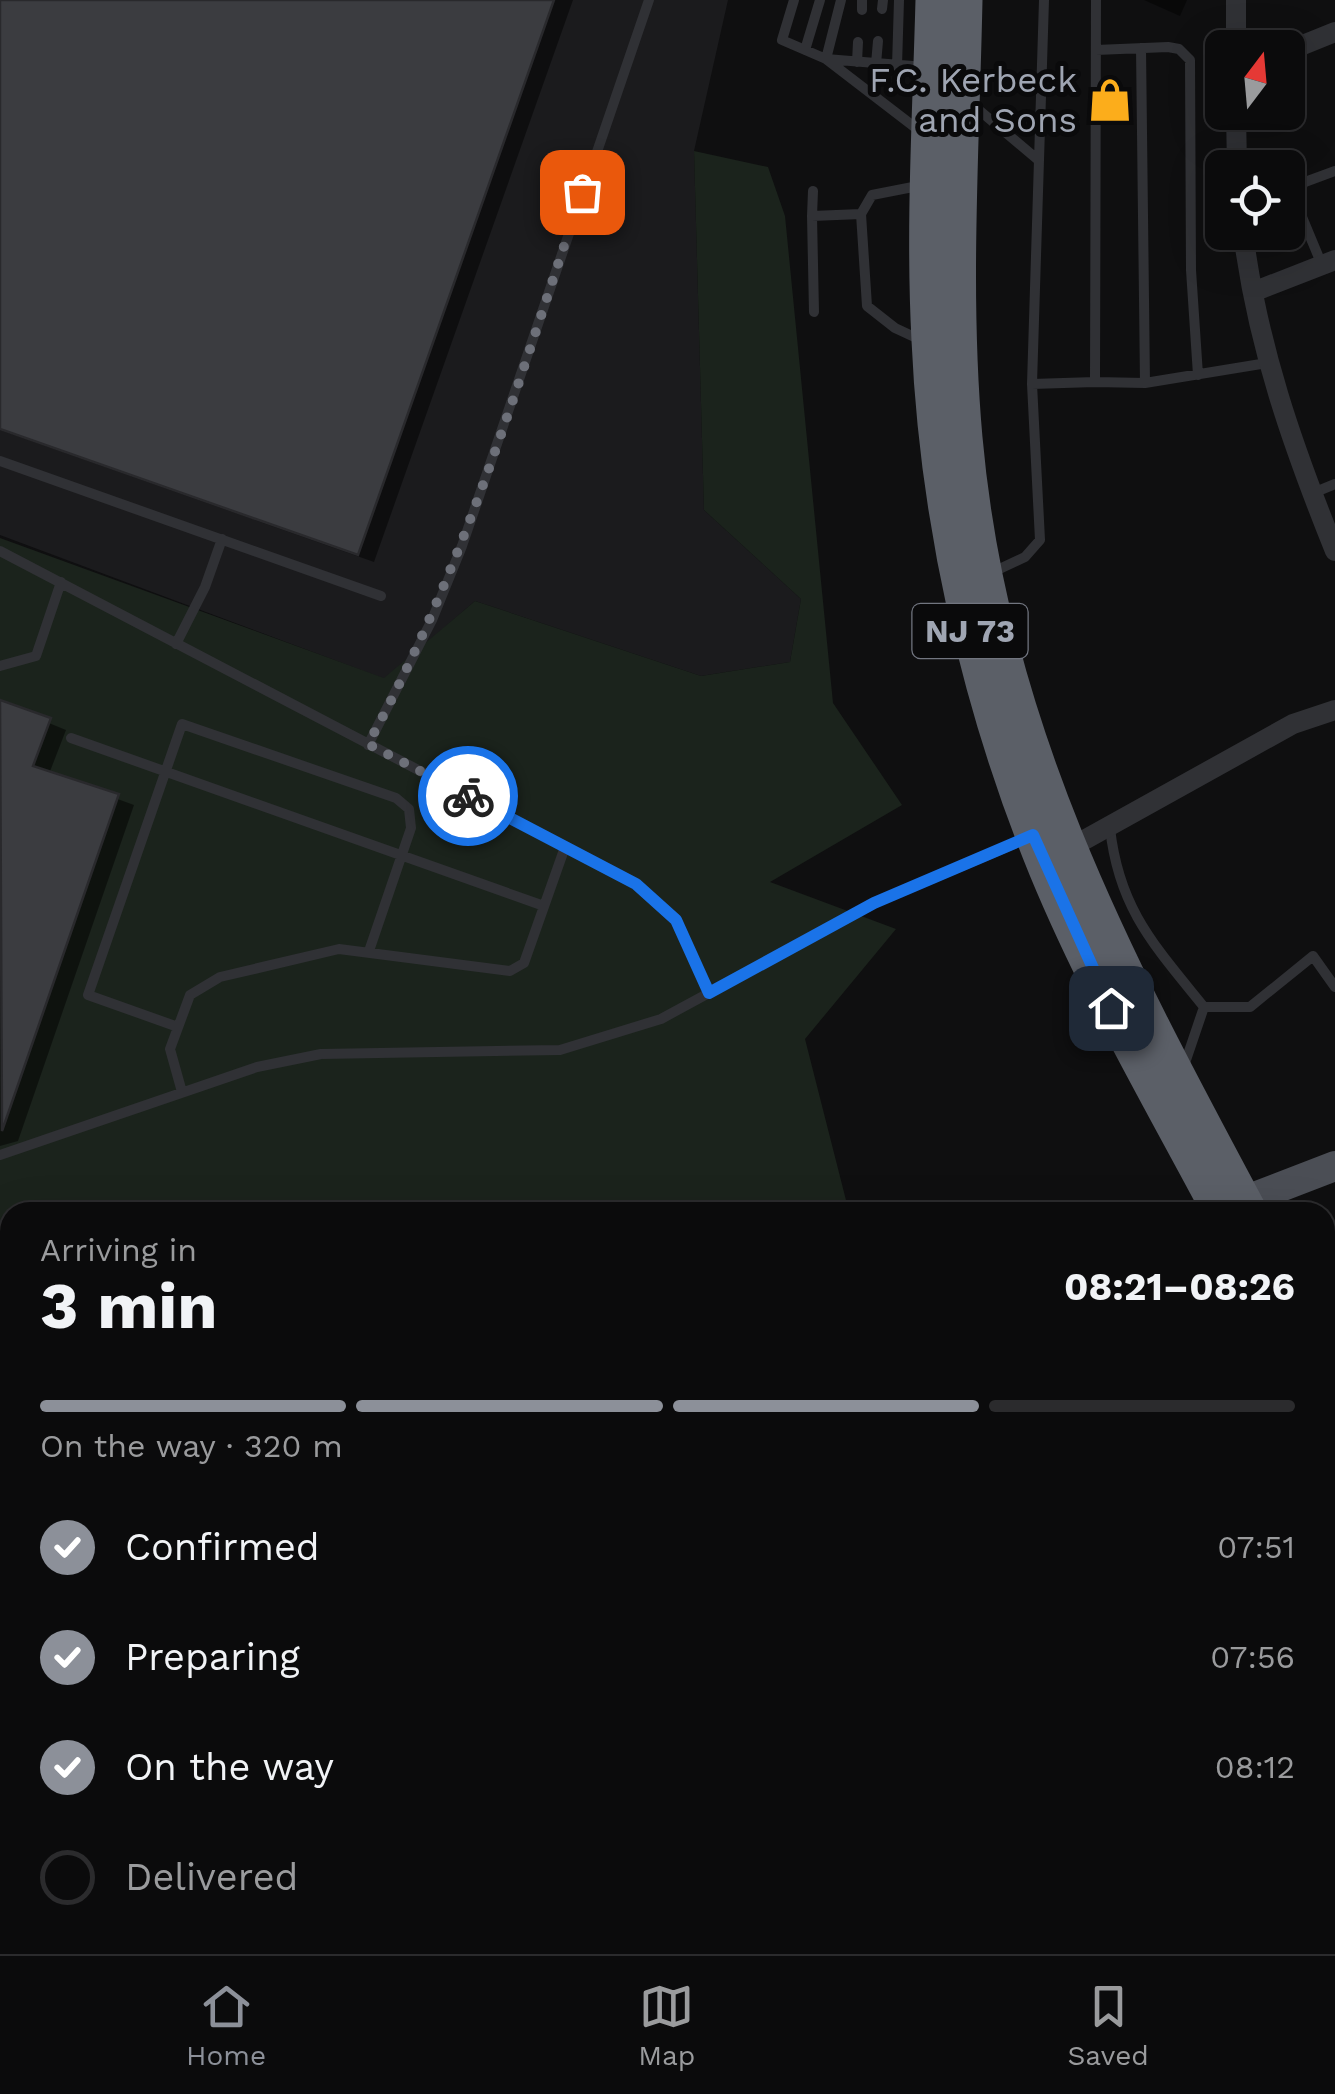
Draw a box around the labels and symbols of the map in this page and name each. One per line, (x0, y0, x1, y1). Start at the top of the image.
north arrow (1205, 30, 1305, 130)
place label: F.C. Kerbeck and Sons (869, 59, 1077, 141)
shop icon: F.C. Kerbeck and Sons (1086, 76, 1134, 124)
pin (540, 150, 625, 235)
road number: NJ 73 (912, 604, 1028, 658)
courier (418, 746, 518, 846)
pin (1069, 966, 1154, 1051)

